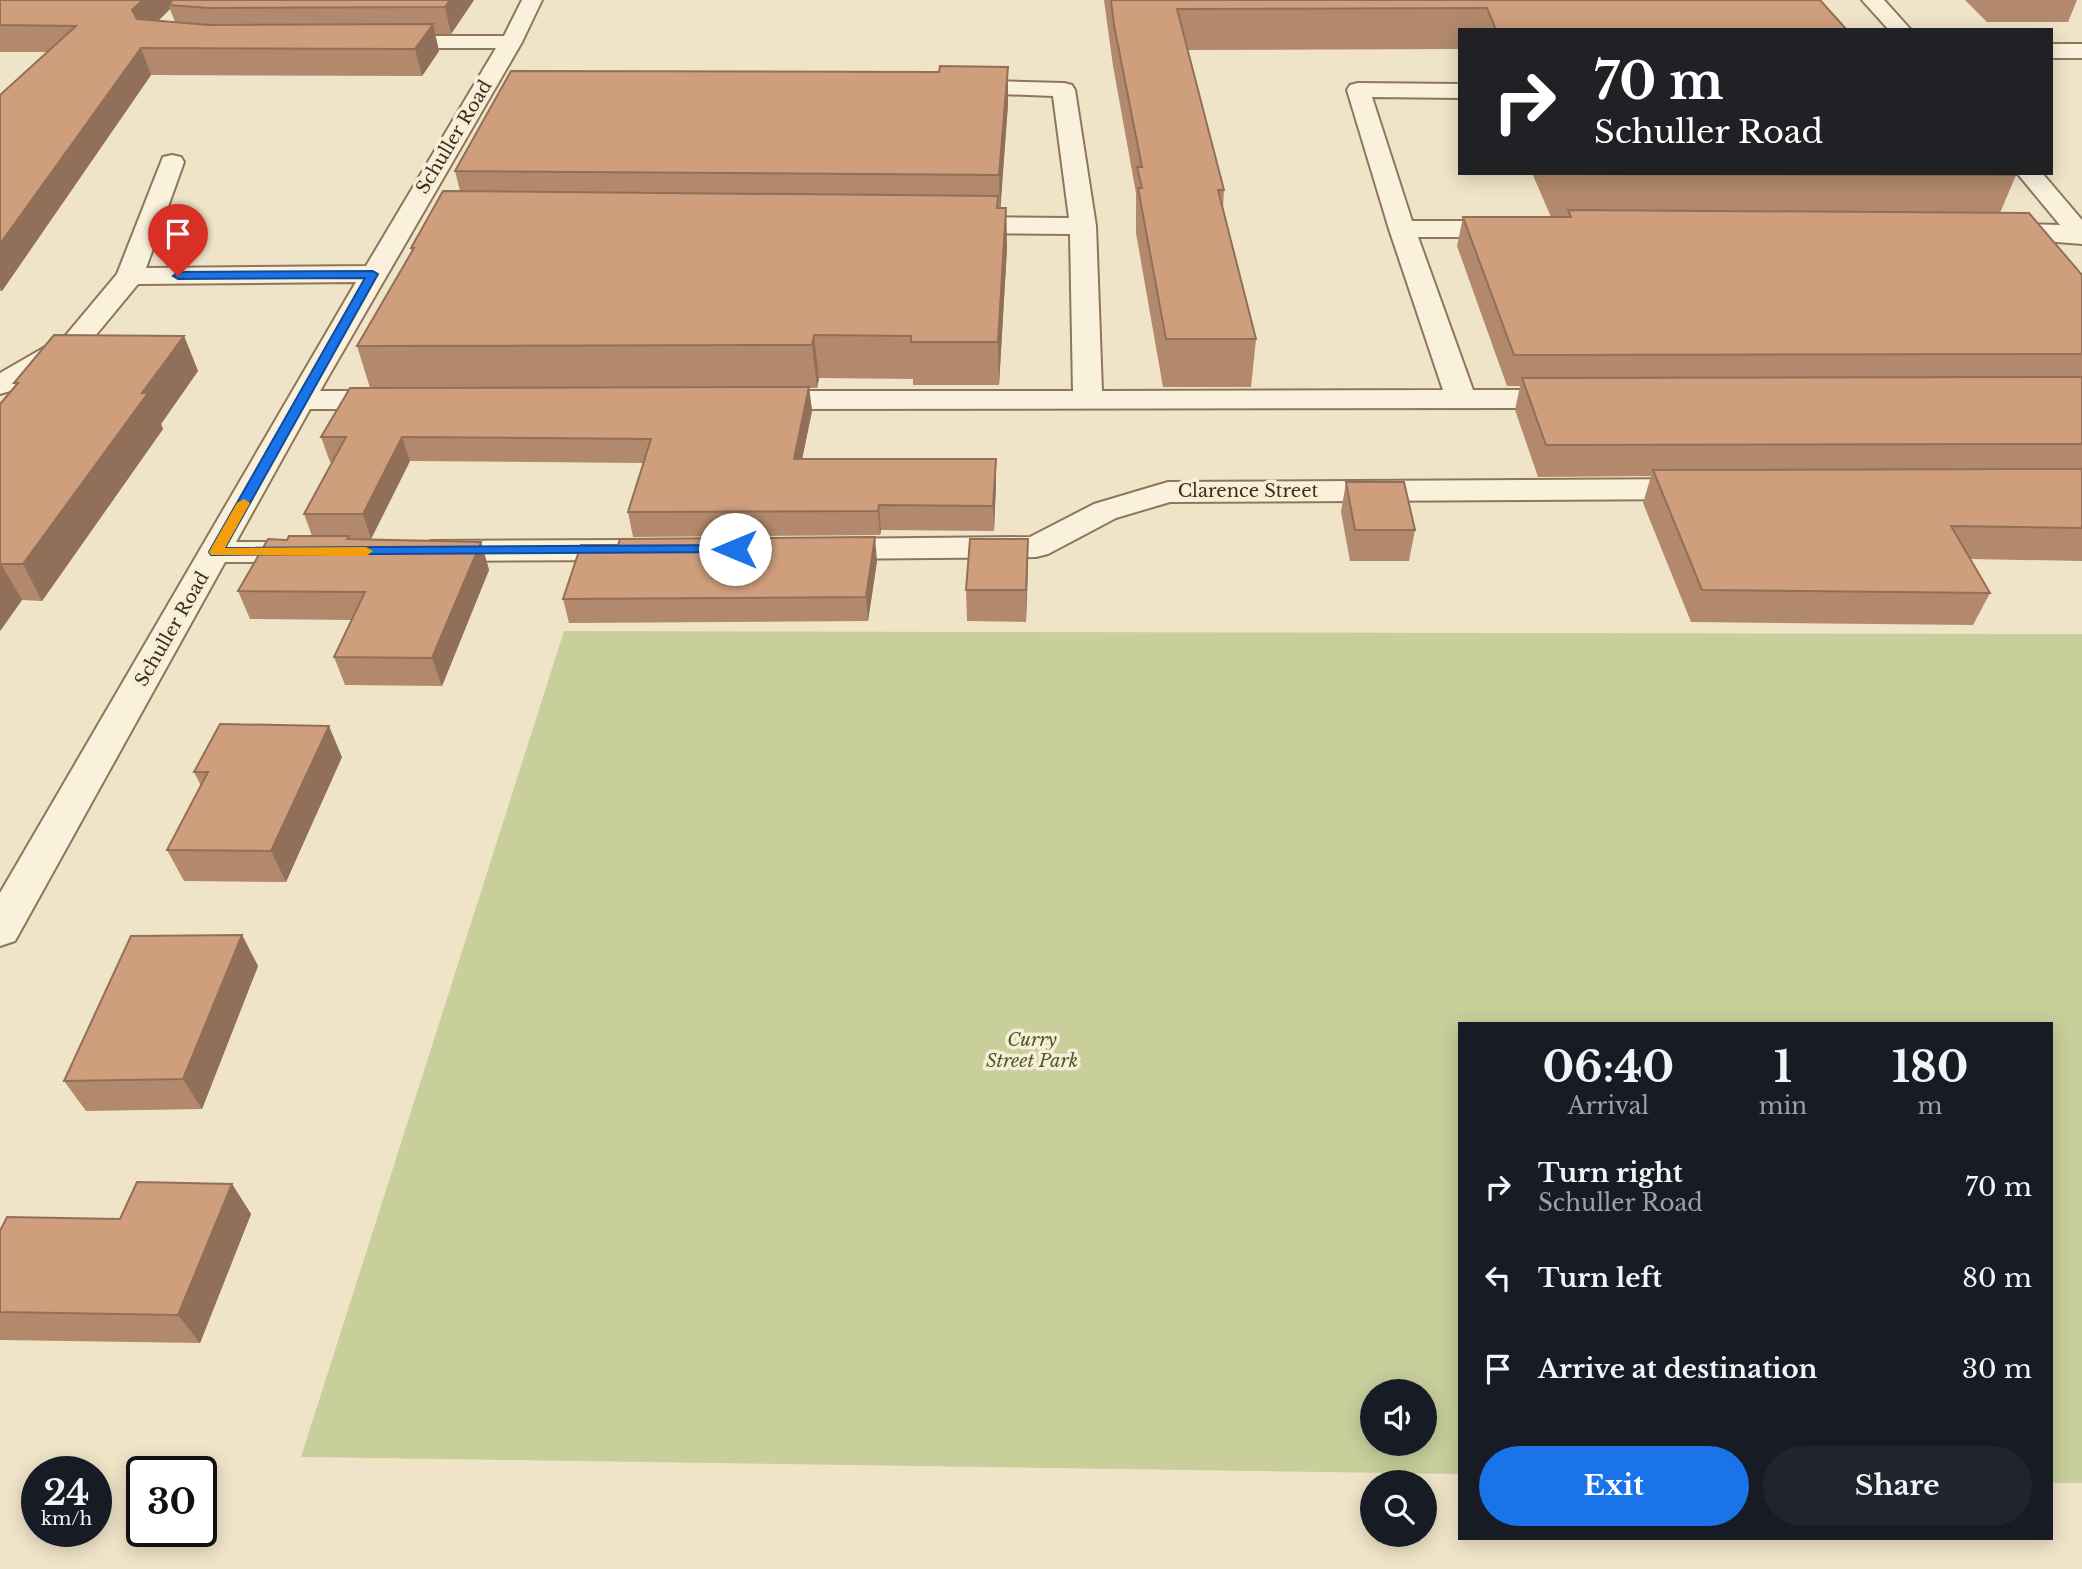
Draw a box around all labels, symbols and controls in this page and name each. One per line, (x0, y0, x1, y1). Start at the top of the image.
text: 70 m (1594, 51, 1724, 112)
icon: right (1479, 56, 1570, 147)
street label: Schuller Road (411, 76, 497, 198)
text: Schuller Road (1594, 112, 1823, 152)
pin (148, 204, 208, 276)
icon: arrive (159, 215, 197, 253)
street label: Clarence Street (1178, 480, 1319, 502)
position arrow (698, 512, 772, 586)
street label: Schuller Road (130, 568, 214, 690)
park label: Curry Street Park (986, 1029, 1078, 1072)
text: 06:40 (1543, 1041, 1674, 1093)
text: 1 (1774, 1041, 1792, 1093)
text: 180 (1892, 1041, 1968, 1093)
text: Arrival (1568, 1092, 1649, 1120)
text: min (1759, 1092, 1807, 1120)
text: m (1918, 1092, 1942, 1120)
text: Turn right (1538, 1157, 1683, 1189)
icon: right (1479, 1168, 1517, 1206)
text: 70 m (1965, 1171, 2032, 1203)
text: Schuller Road (1538, 1189, 1703, 1217)
icon: left (1479, 1259, 1517, 1297)
text: Turn left (1538, 1262, 1662, 1294)
text: 80 m (1962, 1262, 2032, 1294)
icon: arrive (1479, 1350, 1517, 1388)
text: Arrive at destination (1538, 1353, 1818, 1385)
text: 30 m (1962, 1353, 2032, 1385)
map controls (1360, 1379, 1437, 1547)
button: sound (1360, 1379, 1437, 1456)
button: Exit (1479, 1446, 1749, 1526)
button: Share (1763, 1446, 2032, 1526)
speed limit sign: 30 (126, 1456, 217, 1547)
button: search (1360, 1470, 1437, 1547)
text: 24 (43, 1471, 90, 1514)
text: km/h (41, 1508, 92, 1530)

